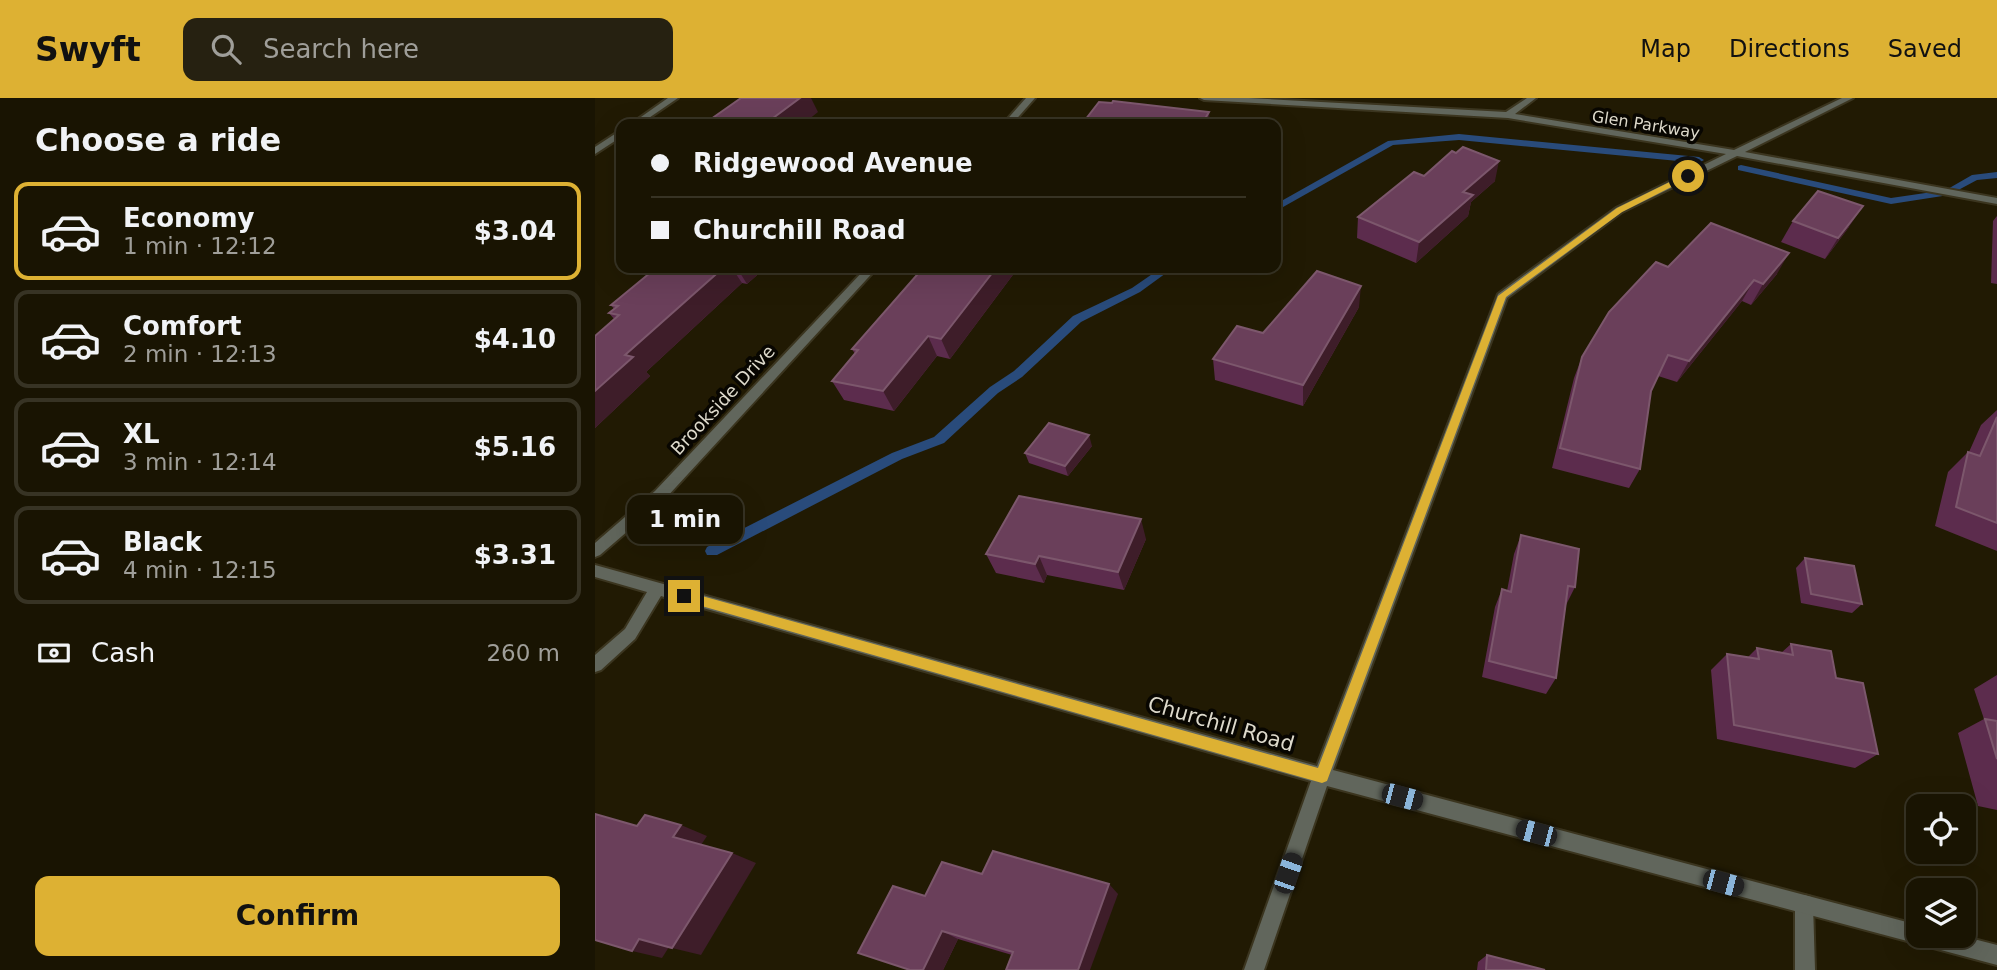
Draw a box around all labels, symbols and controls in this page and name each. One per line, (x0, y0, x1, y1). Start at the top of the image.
search box (183, 18, 673, 81)
text: Swyft (35, 30, 141, 69)
icon: search (207, 30, 245, 68)
text: Search here (263, 34, 419, 64)
text: Map (1640, 35, 1691, 63)
text: Directions (1729, 35, 1850, 63)
text: Saved (1888, 35, 1962, 63)
street label: Glen Parkway (1591, 107, 1701, 142)
text: Choose a ride (35, 121, 281, 159)
text: Ridgewood Avenue (693, 148, 973, 178)
route start (1672, 160, 1704, 192)
icon: car (39, 200, 102, 263)
text: Economy (123, 203, 254, 233)
text: Churchill Road (693, 215, 906, 245)
text: $3.04 (474, 216, 556, 246)
text: 1 min · 12:12 (123, 233, 277, 259)
icon: car (39, 308, 102, 371)
text: Comfort (123, 311, 241, 341)
text: $4.10 (474, 324, 556, 354)
street label: Brookside Drive (666, 340, 779, 459)
text: 2 min · 12:13 (123, 341, 277, 367)
icon: car (39, 416, 102, 479)
text: XL (123, 419, 160, 449)
text: $5.16 (474, 432, 556, 462)
text: 3 min · 12:14 (123, 449, 277, 475)
callout: 1 min (626, 494, 742, 544)
text: 1 min (649, 506, 721, 532)
icon: car (39, 524, 102, 587)
text: Black (123, 527, 202, 557)
text: $3.31 (474, 540, 556, 570)
text: 4 min · 12:15 (123, 557, 277, 583)
route end (668, 580, 700, 612)
icon: cash (35, 634, 73, 672)
text: Cash (91, 638, 155, 668)
text: 260 m (486, 640, 560, 666)
street label: Churchill Road (1145, 692, 1297, 756)
car (1379, 781, 1426, 813)
map controls (1906, 794, 1976, 948)
button: locate (1906, 794, 1976, 864)
car (1513, 817, 1560, 849)
car (1272, 850, 1305, 896)
car (1700, 867, 1747, 899)
button: Confirm (35, 876, 560, 956)
button: layers (1906, 878, 1976, 948)

